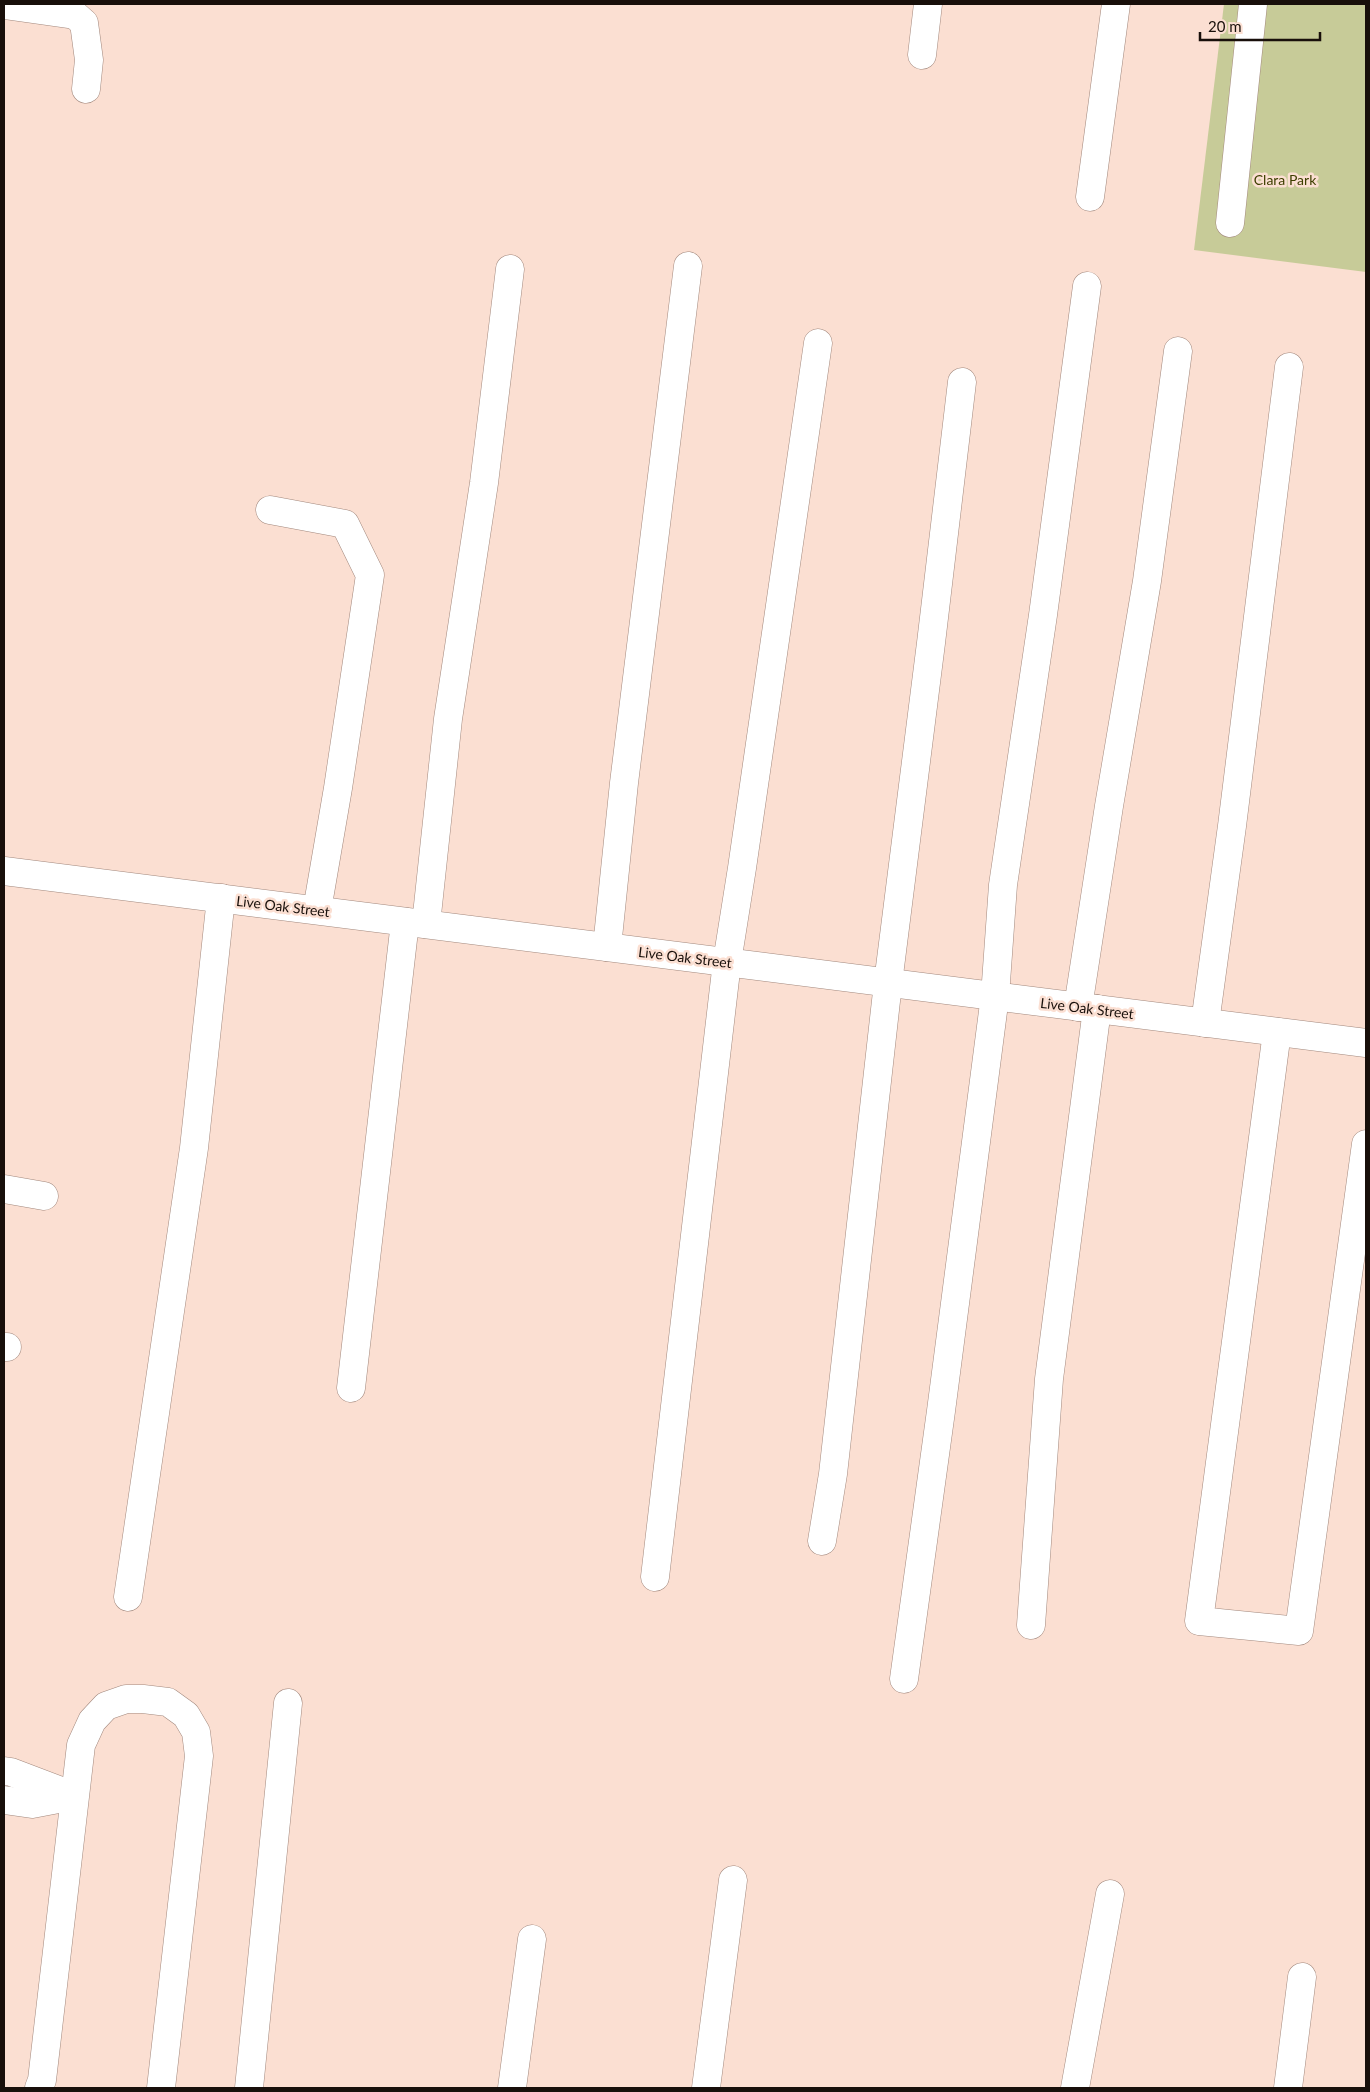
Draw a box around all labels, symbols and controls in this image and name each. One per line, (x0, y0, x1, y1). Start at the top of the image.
scale bar (1200, 10, 1320, 42)
text: 20 m (1208, 17, 1242, 35)
park label: Clara Park (1254, 171, 1317, 188)
street label: Live Oak Street (235, 892, 331, 920)
street label: Live Oak Street (637, 943, 733, 971)
street label: Live Oak Street (1039, 994, 1135, 1022)

